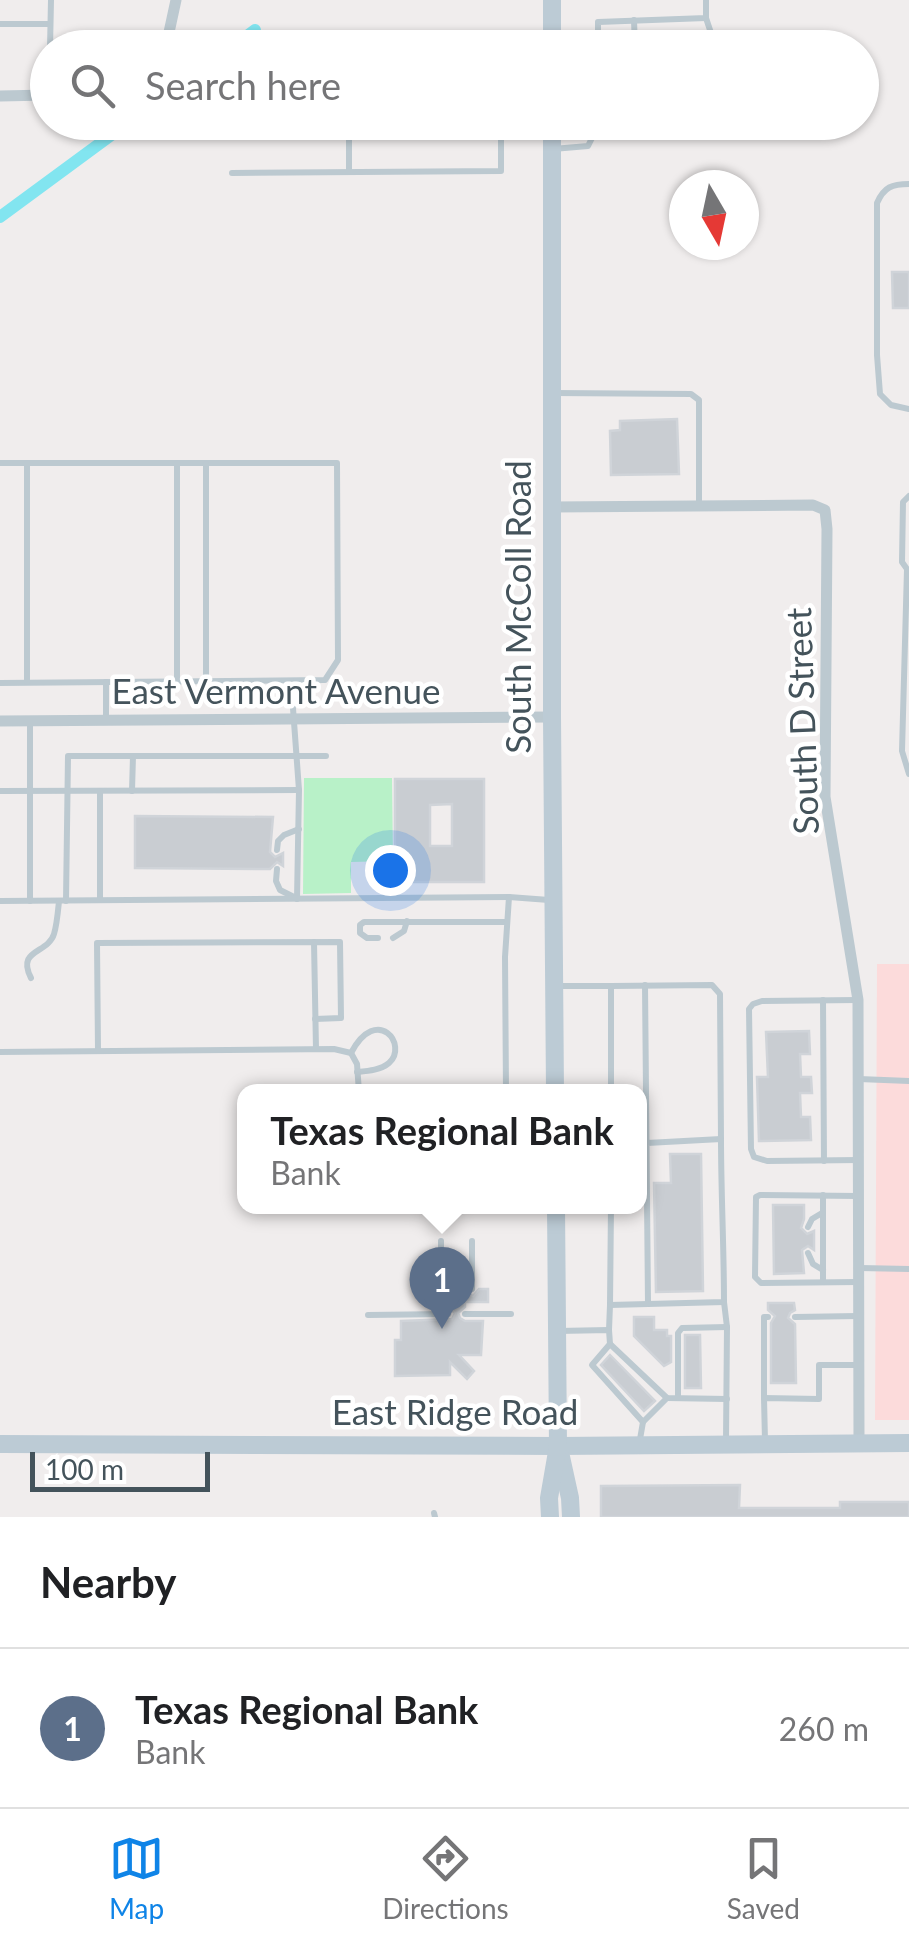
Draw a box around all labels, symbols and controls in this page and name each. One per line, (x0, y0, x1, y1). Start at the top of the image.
search box (30, 30, 879, 140)
icon: search (65, 58, 120, 113)
text: Search here (145, 62, 341, 108)
north arrow (669, 170, 759, 260)
street label: South McColl Road (496, 460, 538, 754)
street label: South D Street (776, 606, 826, 835)
street label: East Vermont Avenue (111, 669, 441, 711)
your location (365, 845, 416, 896)
popup (237, 1084, 647, 1214)
text: Texas Regional Bank (270, 1107, 614, 1153)
text: Bank (270, 1153, 341, 1192)
pin: 1 (410, 1246, 474, 1329)
street label: East Ridge Road (332, 1390, 578, 1432)
scale bar (30, 1447, 210, 1492)
text: 100 m (45, 1452, 124, 1486)
text: Nearby (40, 1557, 177, 1607)
text: Texas Regional Bank (135, 1686, 478, 1732)
text: 1 (63, 1709, 82, 1748)
text: 260 m (779, 1709, 869, 1748)
text: Bank (135, 1732, 205, 1771)
tab: Map (109, 1831, 164, 1925)
tab: Directions (382, 1831, 509, 1925)
tab: Saved (727, 1831, 800, 1925)

